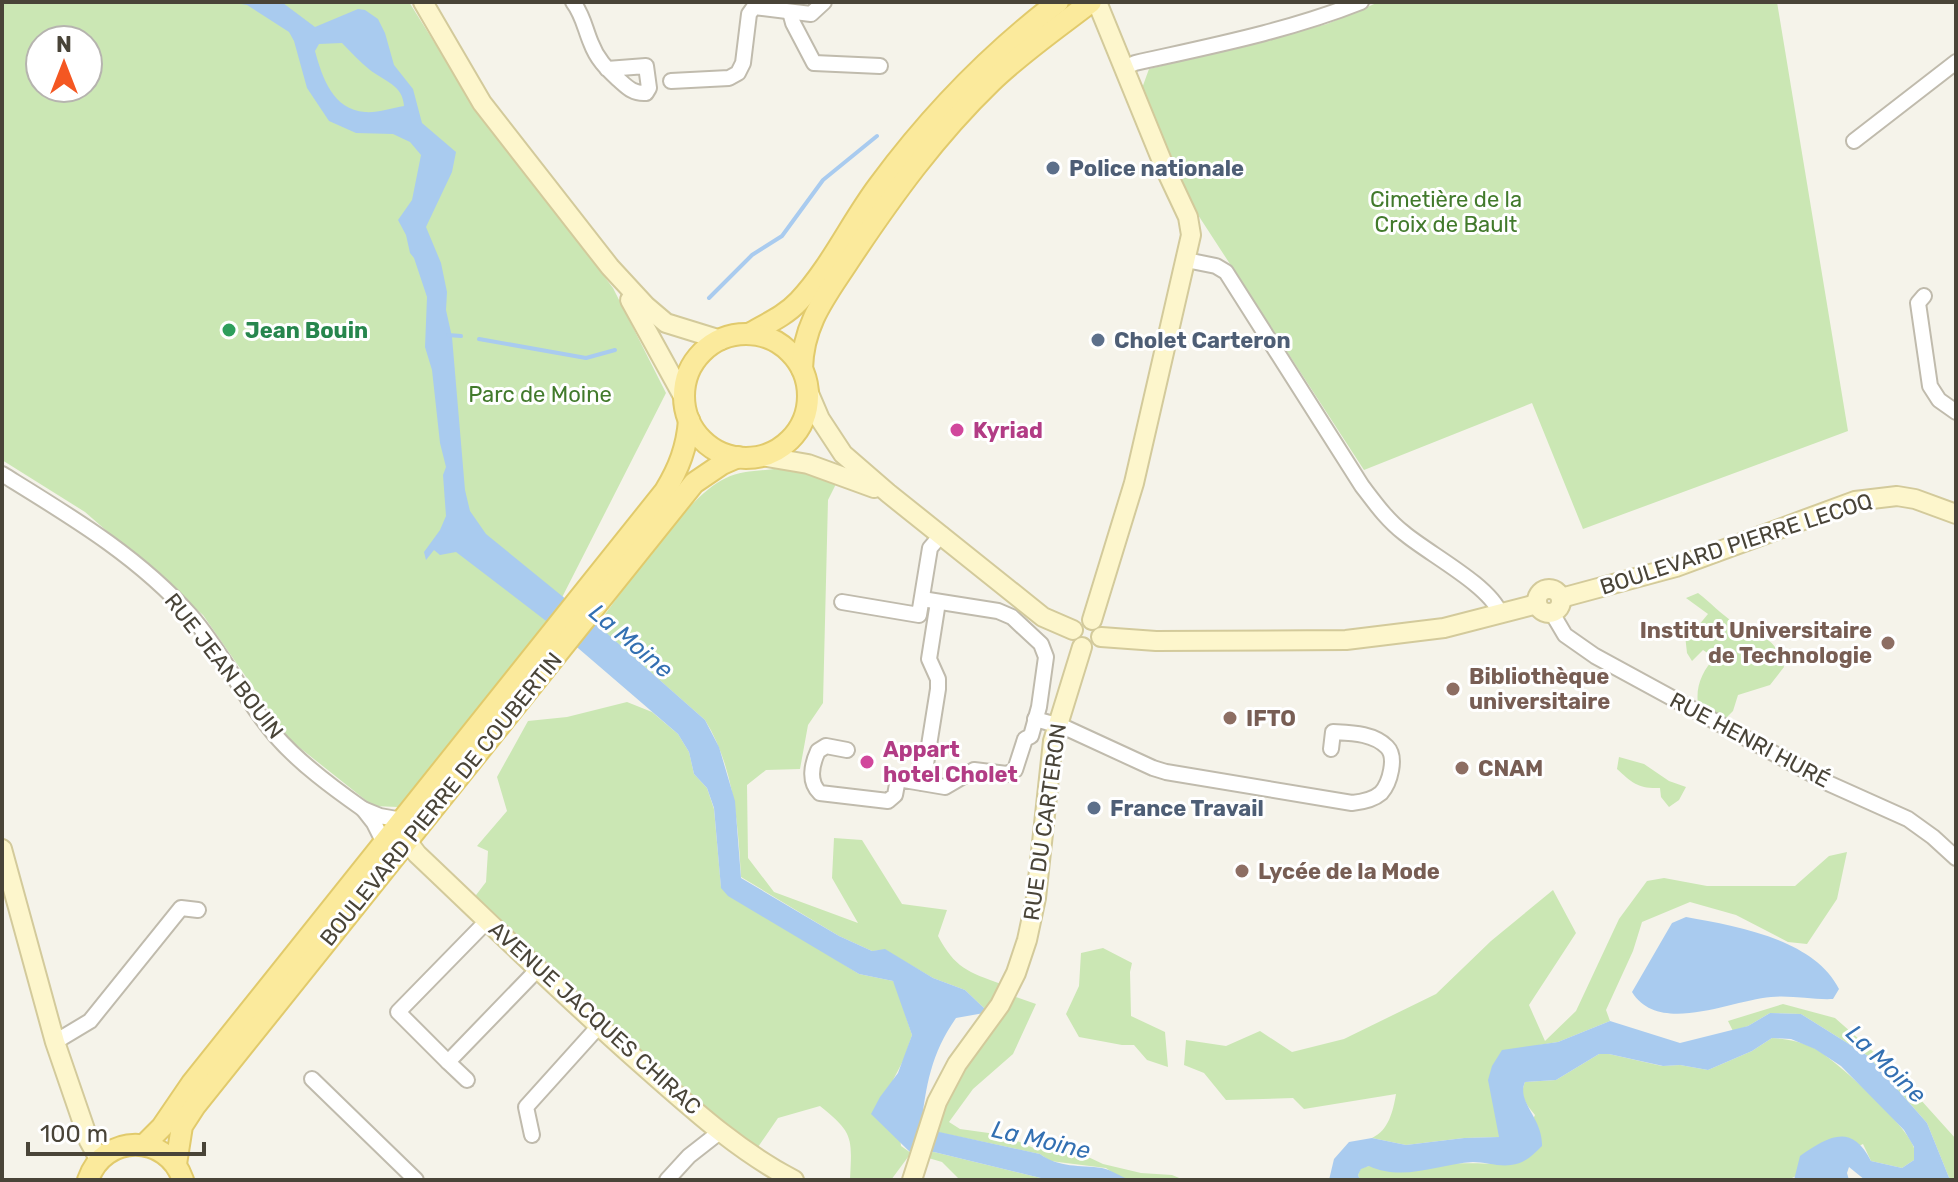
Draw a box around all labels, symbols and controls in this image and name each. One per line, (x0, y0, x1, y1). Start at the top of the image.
north arrow (24, 24, 104, 104)
text: N (56, 31, 72, 58)
place label: Police nationale (1069, 155, 1244, 182)
marker: Police nationale (1044, 159, 1062, 177)
park label: Cimetière de la Croix de Bault (1370, 186, 1522, 238)
place label: Jean Bouin (245, 317, 368, 344)
marker: Jean Bouin (220, 321, 238, 339)
place label: Cholet Carteron (1114, 327, 1291, 354)
marker: Cholet Carteron (1089, 331, 1107, 349)
park label: Parc de Moine (468, 381, 612, 408)
place label: Kyriad (973, 417, 1043, 444)
marker: Kyriad (948, 421, 966, 439)
street label: BOULEVARD PIERRE LECOQ (1596, 487, 1876, 601)
street label: RUE JEAN BOUIN (159, 588, 289, 744)
water label: La Moine (584, 598, 678, 684)
place label: Institut Universitaire de Technologie (1640, 617, 1872, 669)
marker: Institut Universitaire de Technologie (1879, 634, 1897, 652)
street label: BOULEVARD PIERRE DE COUBERTIN (314, 647, 568, 951)
place label: Bibliothèque universitaire (1469, 663, 1610, 715)
marker: Bibliothèque universitaire (1444, 680, 1462, 698)
street label: RUE HENRI HURÉ (1665, 686, 1835, 794)
place label: IFTO (1246, 705, 1296, 732)
marker: IFTO (1221, 709, 1239, 727)
street label: RUE DU CARTERON (1018, 722, 1072, 922)
place label: Appart hotel Cholet (883, 736, 1018, 788)
marker: Appart hotel Cholet (858, 753, 876, 771)
place label: CNAM (1478, 755, 1543, 782)
marker: CNAM (1453, 759, 1471, 777)
place label: France Travail (1110, 795, 1264, 822)
marker: France Travail (1085, 799, 1103, 817)
place label: Lycée de la Mode (1258, 858, 1440, 885)
marker: Lycée de la Mode (1233, 862, 1251, 880)
street label: AVENUE JACQUES CHIRAC (483, 916, 707, 1120)
water label: La Moine (1840, 1019, 1932, 1109)
scale bar (28, 1106, 204, 1156)
water label: La Moine (989, 1115, 1093, 1165)
text: 100 m (40, 1120, 108, 1148)

